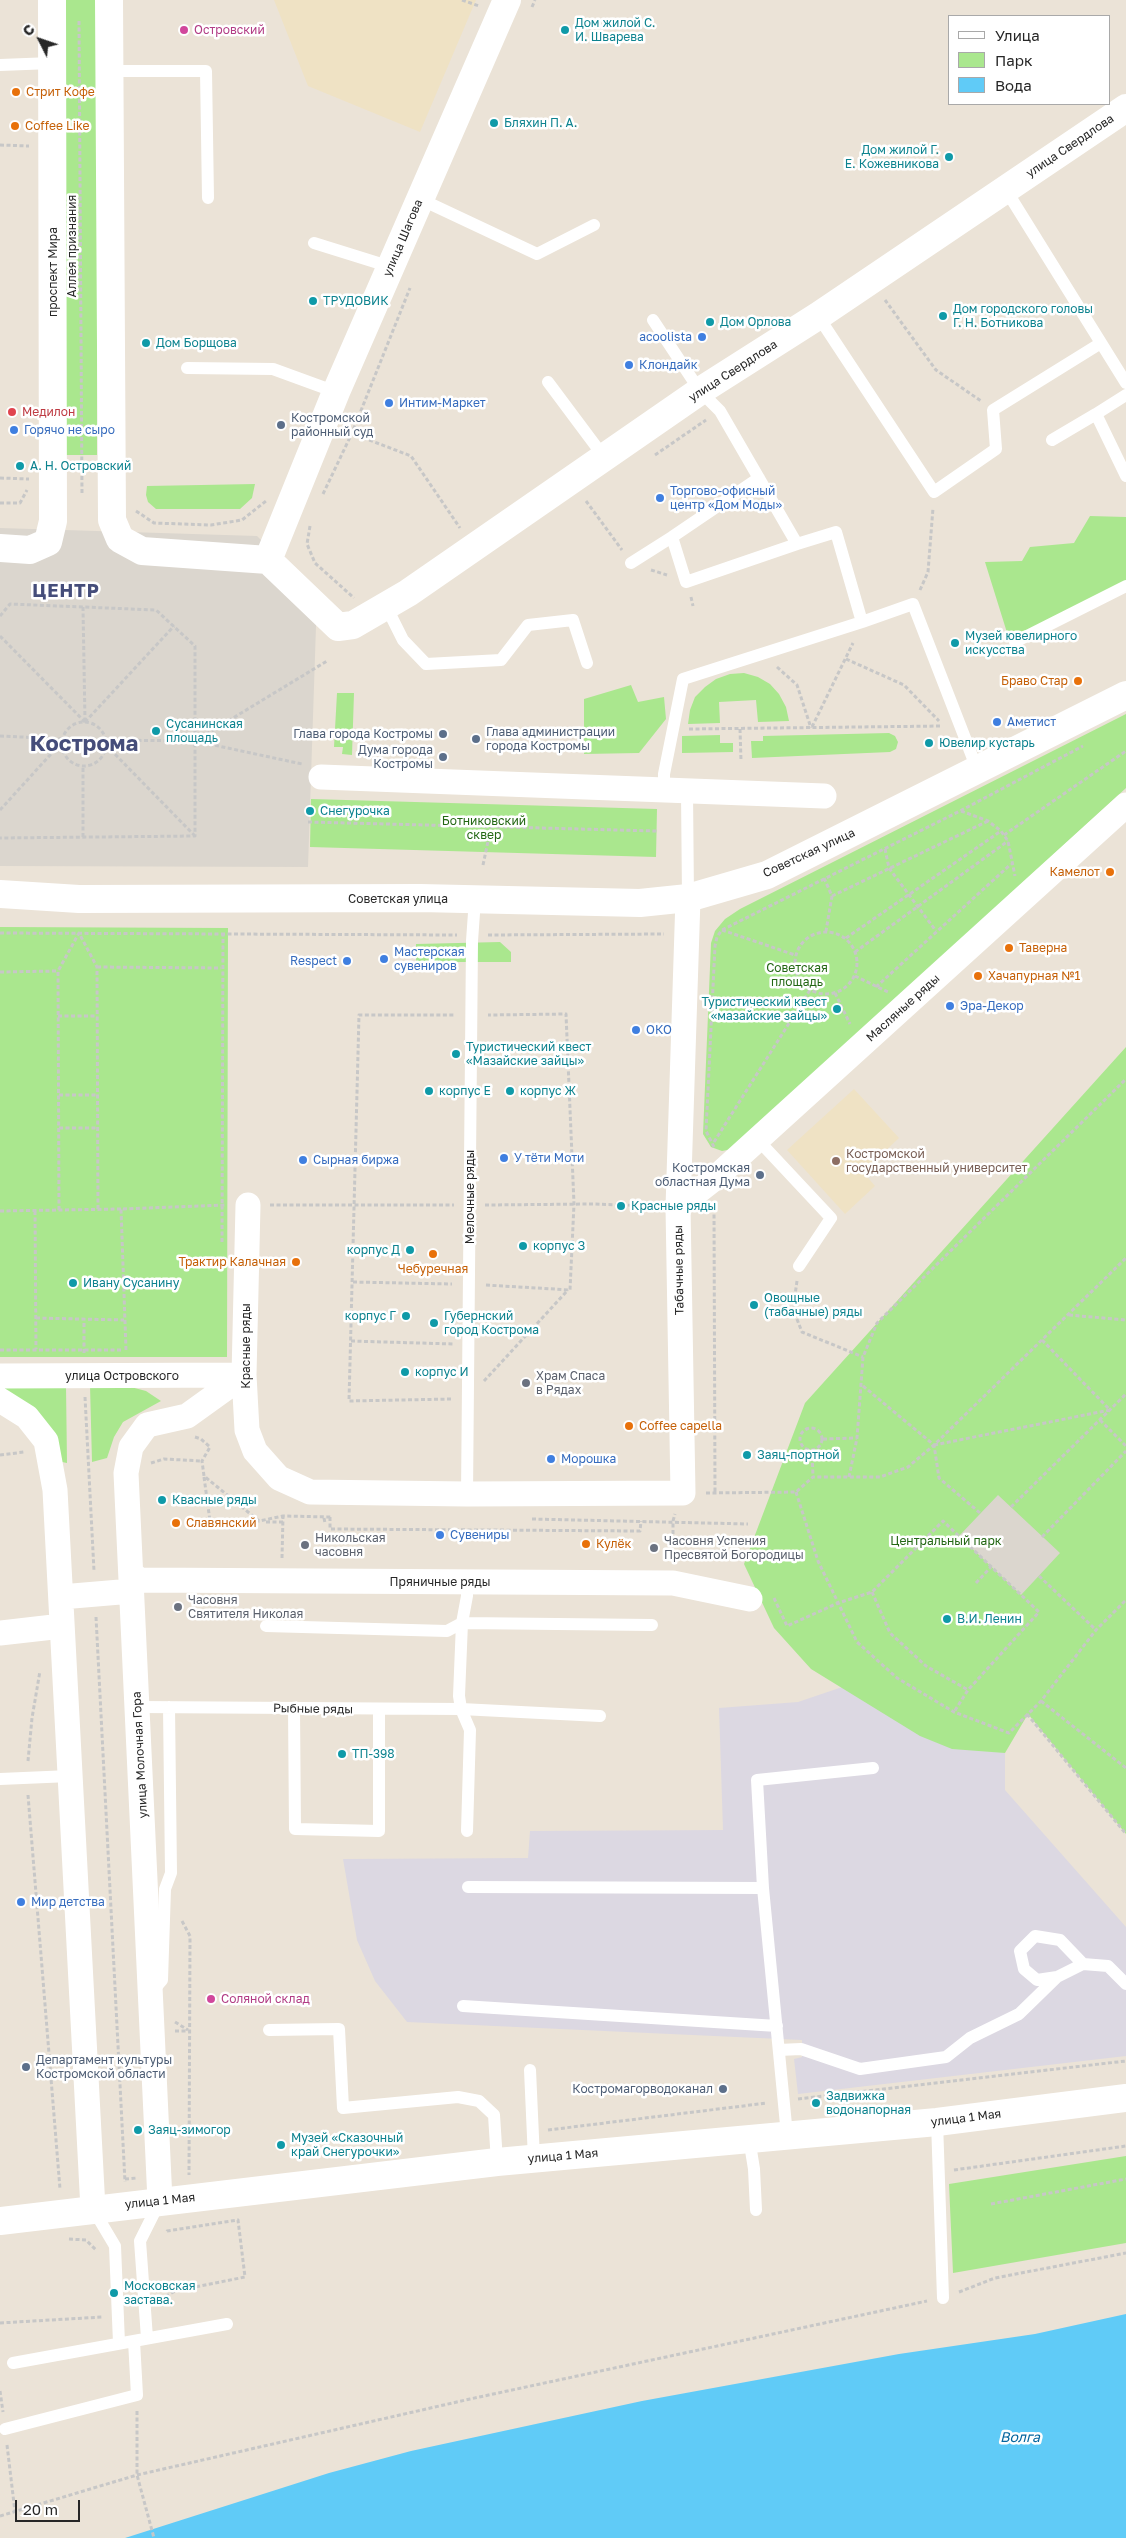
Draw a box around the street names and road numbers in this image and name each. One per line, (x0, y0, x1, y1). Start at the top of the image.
street label: улица Свердлова (1023, 111, 1117, 181)
street label: Аллея признания (65, 195, 79, 297)
street label: улица Шагова (380, 197, 426, 279)
street label: проспект Мира (46, 227, 60, 317)
street label: улица Свердлова (686, 337, 780, 405)
street label: Советская улица (761, 825, 857, 881)
street label: Советская улица (348, 892, 448, 906)
street label: Масляные ряды (863, 971, 943, 1045)
street label: Мелочные ряды (463, 1150, 477, 1244)
street label: Табачные ряды (671, 1225, 687, 1315)
street label: Красные ряды (239, 1303, 253, 1389)
street label: улица Островского (65, 1369, 179, 1383)
street label: Пряничные ряды (390, 1575, 490, 1589)
street label: улица Молочная Гора (129, 1691, 151, 1819)
street label: Рыбные ряды (273, 1701, 353, 1717)
street label: улица 1 Мая (930, 2107, 1002, 2129)
street label: улица 1 Мая (527, 2146, 599, 2166)
street label: улица 1 Мая (124, 2190, 196, 2212)

